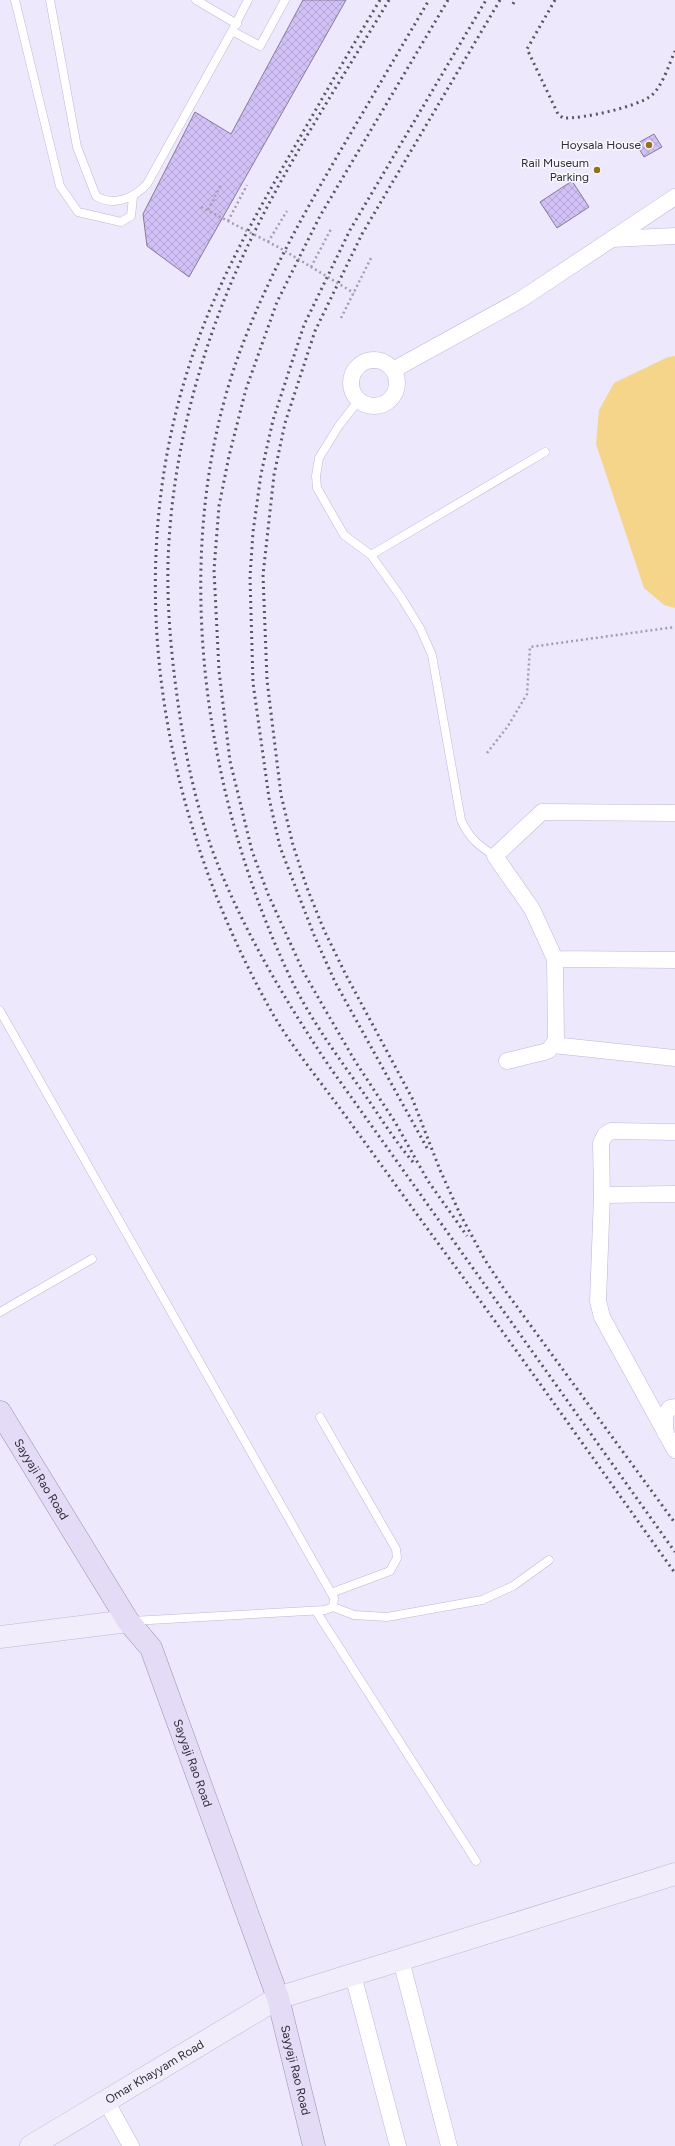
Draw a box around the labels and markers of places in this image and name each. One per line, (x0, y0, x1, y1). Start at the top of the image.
place label: Hoysala House (561, 138, 641, 152)
marker: Hoysala House (644, 140, 654, 150)
place label: Rail Museum Parking (521, 156, 589, 184)
marker: Rail Museum Parking (592, 165, 602, 175)

